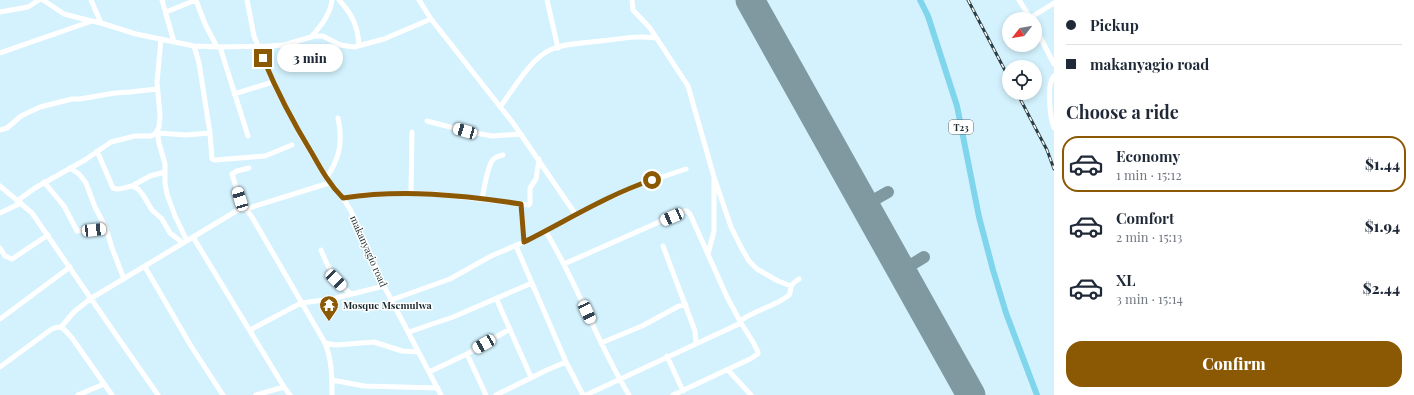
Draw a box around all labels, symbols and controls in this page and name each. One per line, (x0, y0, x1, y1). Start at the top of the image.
north arrow (1002, 12, 1042, 52)
map controls (1002, 12, 1042, 100)
text: Pickup (1090, 15, 1139, 35)
callout: 3 min (277, 44, 343, 72)
route end (254, 49, 272, 67)
text: 3 min (293, 49, 327, 66)
text: makanyagio road (1090, 54, 1209, 74)
button: locate (1002, 60, 1042, 100)
text: Choose a ride (1066, 100, 1179, 124)
road number: T23 (949, 120, 973, 134)
car (452, 122, 478, 140)
icon: car (1068, 146, 1104, 182)
text: Economy (1116, 146, 1180, 166)
text: $1.44 (1365, 154, 1400, 174)
text: 1 min · 15:12 (1116, 166, 1182, 183)
route start (643, 171, 661, 189)
car (231, 186, 249, 212)
car (659, 207, 685, 227)
icon: car (1068, 208, 1104, 244)
text: Comfort (1116, 208, 1174, 228)
street label: makanyagio road (347, 213, 391, 289)
text: $1.94 (1365, 216, 1400, 236)
car (81, 223, 107, 237)
text: 2 min · 15:13 (1116, 228, 1182, 245)
car (323, 267, 349, 293)
icon: car (1068, 270, 1104, 306)
text: XL (1116, 270, 1136, 290)
text: $2.44 (1363, 278, 1400, 298)
text: 3 min · 15:14 (1116, 290, 1183, 307)
temple icon: Mosque Msemulwa (318, 294, 340, 322)
place label: Mosque Msemulwa (343, 298, 432, 312)
car (576, 299, 598, 325)
car (471, 333, 497, 355)
button: Confirm (1066, 341, 1402, 387)

